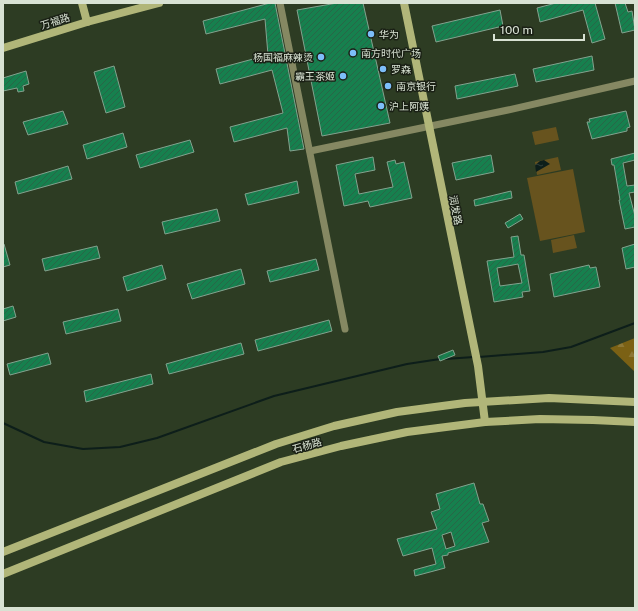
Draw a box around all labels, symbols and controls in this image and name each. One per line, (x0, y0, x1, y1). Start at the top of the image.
street label: 万福路 (39, 11, 71, 31)
scale bar (494, 16, 584, 42)
text: 100 m (500, 23, 533, 37)
place label: 华为 (379, 28, 399, 40)
marker: 华为 (366, 29, 376, 39)
place label: 南方时代广场 (361, 47, 421, 59)
marker: 南方时代广场 (348, 48, 358, 58)
place label: 杨国福麻辣烫 (253, 51, 313, 63)
marker: 杨国福麻辣烫 (316, 52, 326, 62)
place label: 罗森 (391, 63, 411, 75)
marker: 罗森 (378, 64, 388, 74)
place label: 霸王茶姬 (295, 70, 335, 82)
marker: 霸王茶姬 (338, 71, 348, 81)
place label: 南京银行 (396, 80, 436, 92)
marker: 南京银行 (383, 81, 393, 91)
place label: 沪上阿姨 (389, 100, 429, 112)
marker: 沪上阿姨 (376, 101, 386, 111)
street label: 润发路 (447, 194, 465, 226)
street label: 石杨路 (291, 435, 323, 455)

